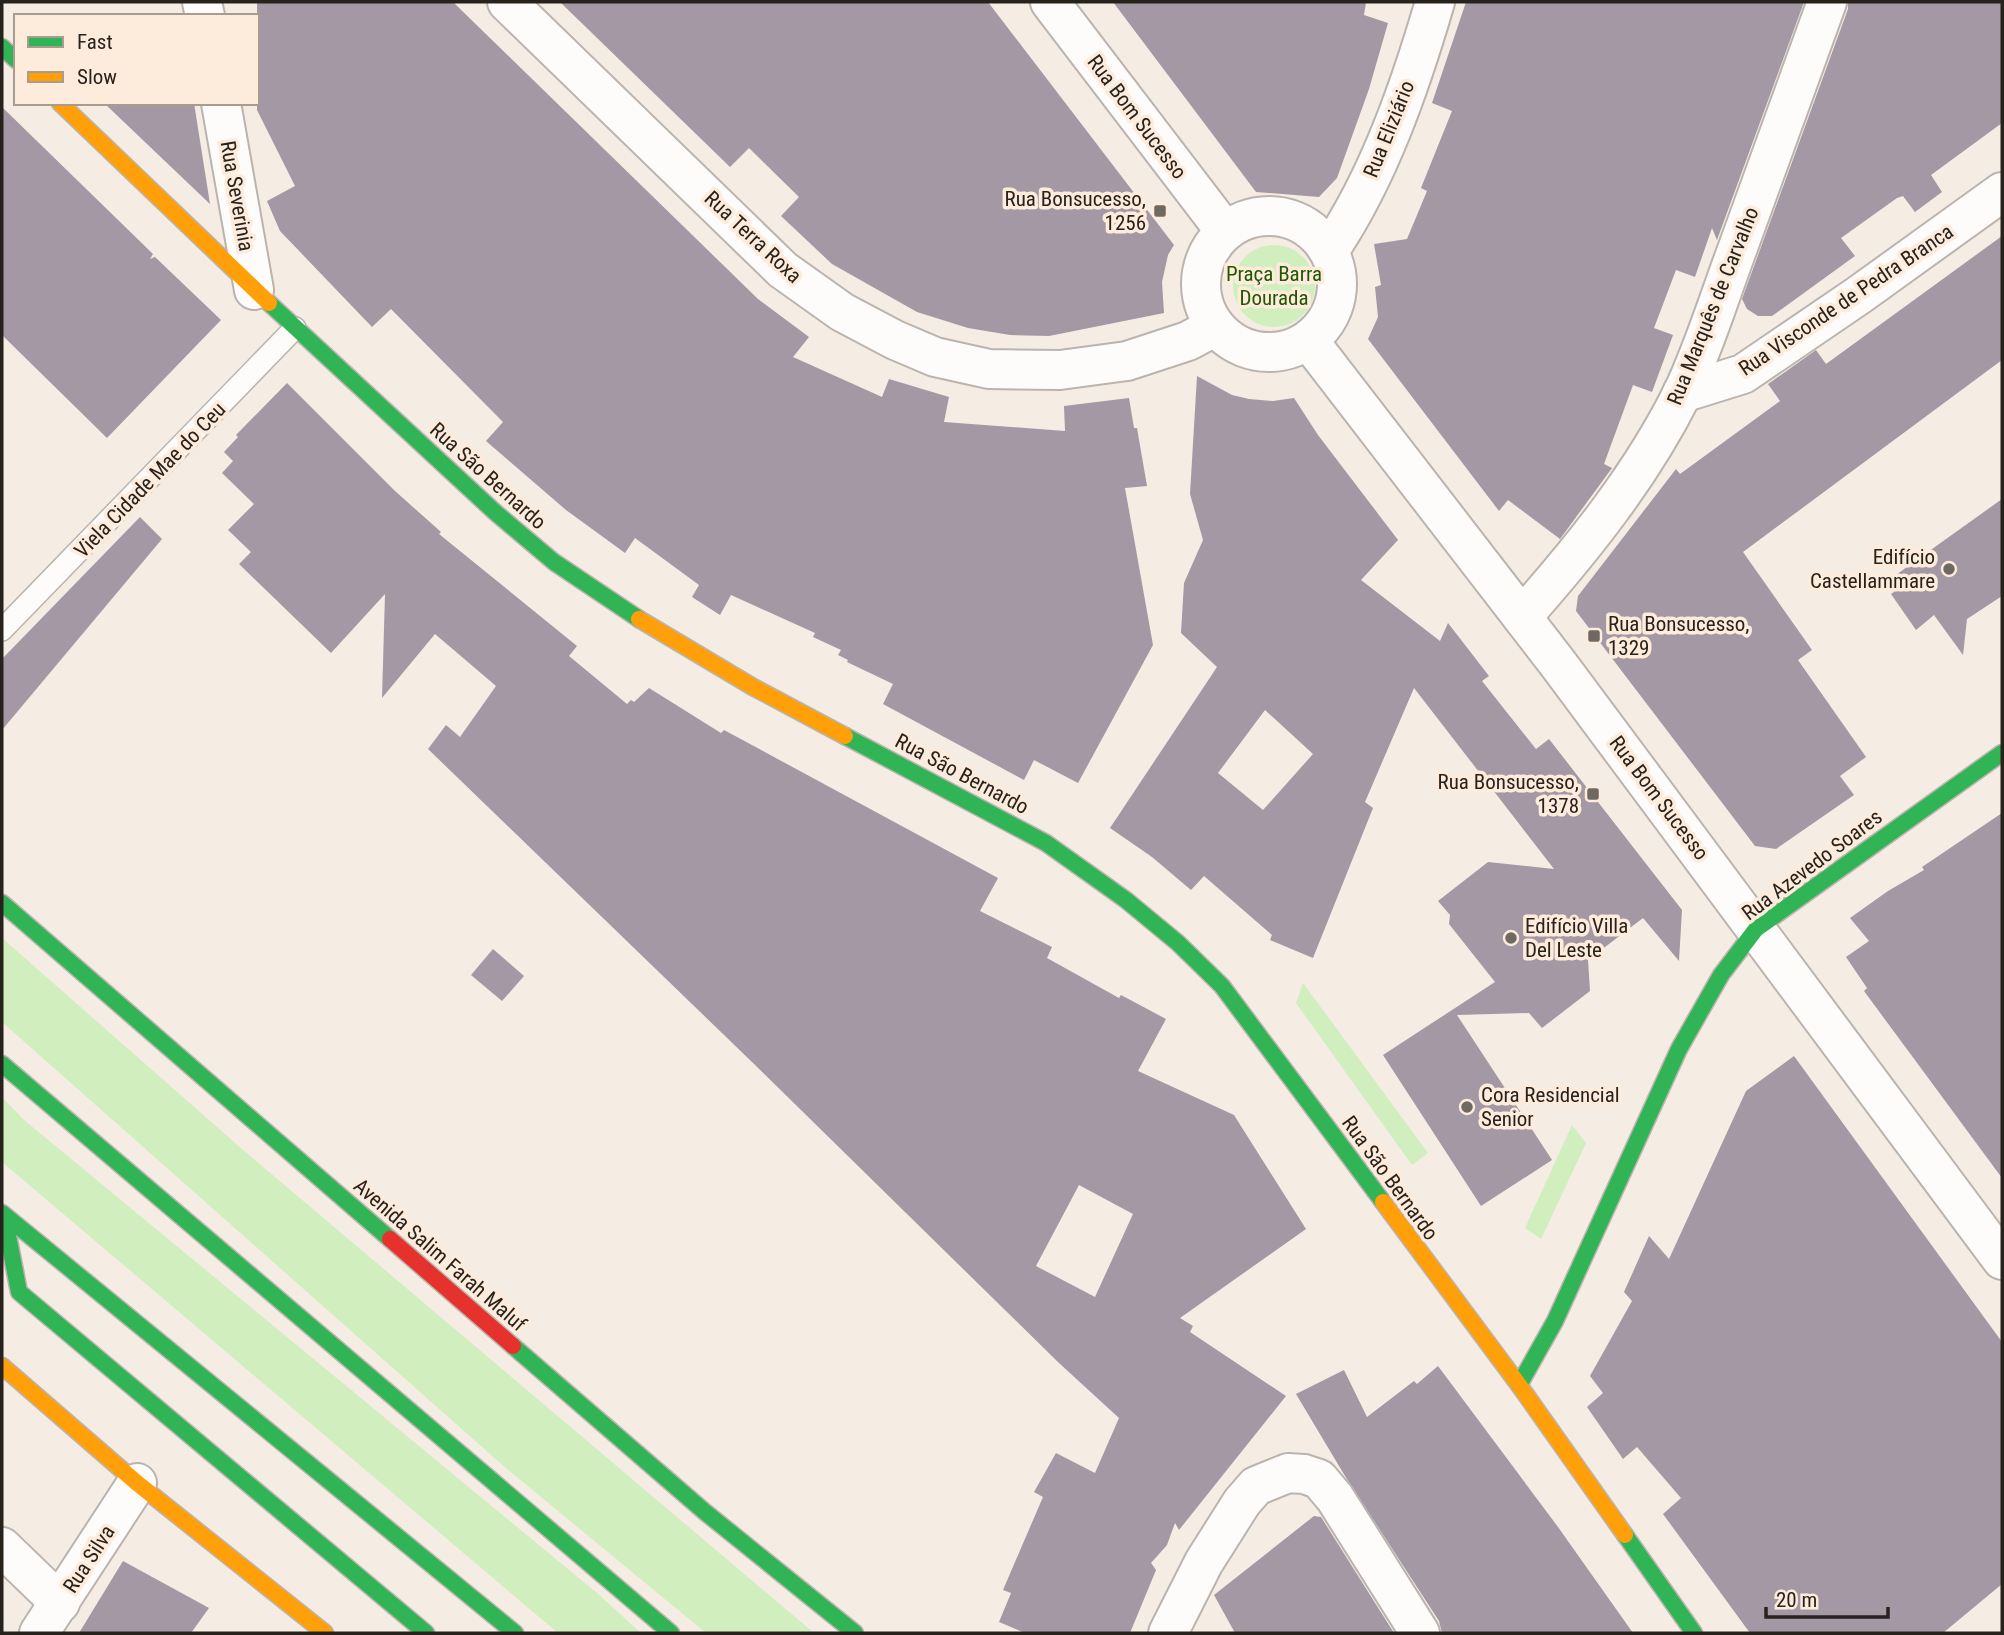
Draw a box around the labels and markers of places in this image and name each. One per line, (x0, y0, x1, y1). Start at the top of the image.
place label: Rua Bonsucesso, 1256 (1005, 187, 1146, 235)
marker: Rua Bonsucesso, 1256 (1152, 203, 1168, 219)
place label: Edifício Castellammare (1810, 545, 1935, 593)
marker: Edifício Castellammare (1941, 561, 1957, 577)
place label: Rua Bonsucesso, 1329 (1608, 612, 1749, 660)
marker: Rua Bonsucesso, 1329 (1586, 628, 1602, 644)
place label: Rua Bonsucesso, 1378 (1438, 770, 1579, 818)
marker: Rua Bonsucesso, 1378 (1585, 786, 1601, 802)
place label: Edifício Villa Del Leste (1525, 914, 1628, 962)
marker: Edifício Villa Del Leste (1503, 930, 1519, 946)
place label: Cora Residencial Senior (1481, 1083, 1620, 1131)
marker: Cora Residencial Senior (1459, 1099, 1475, 1115)

